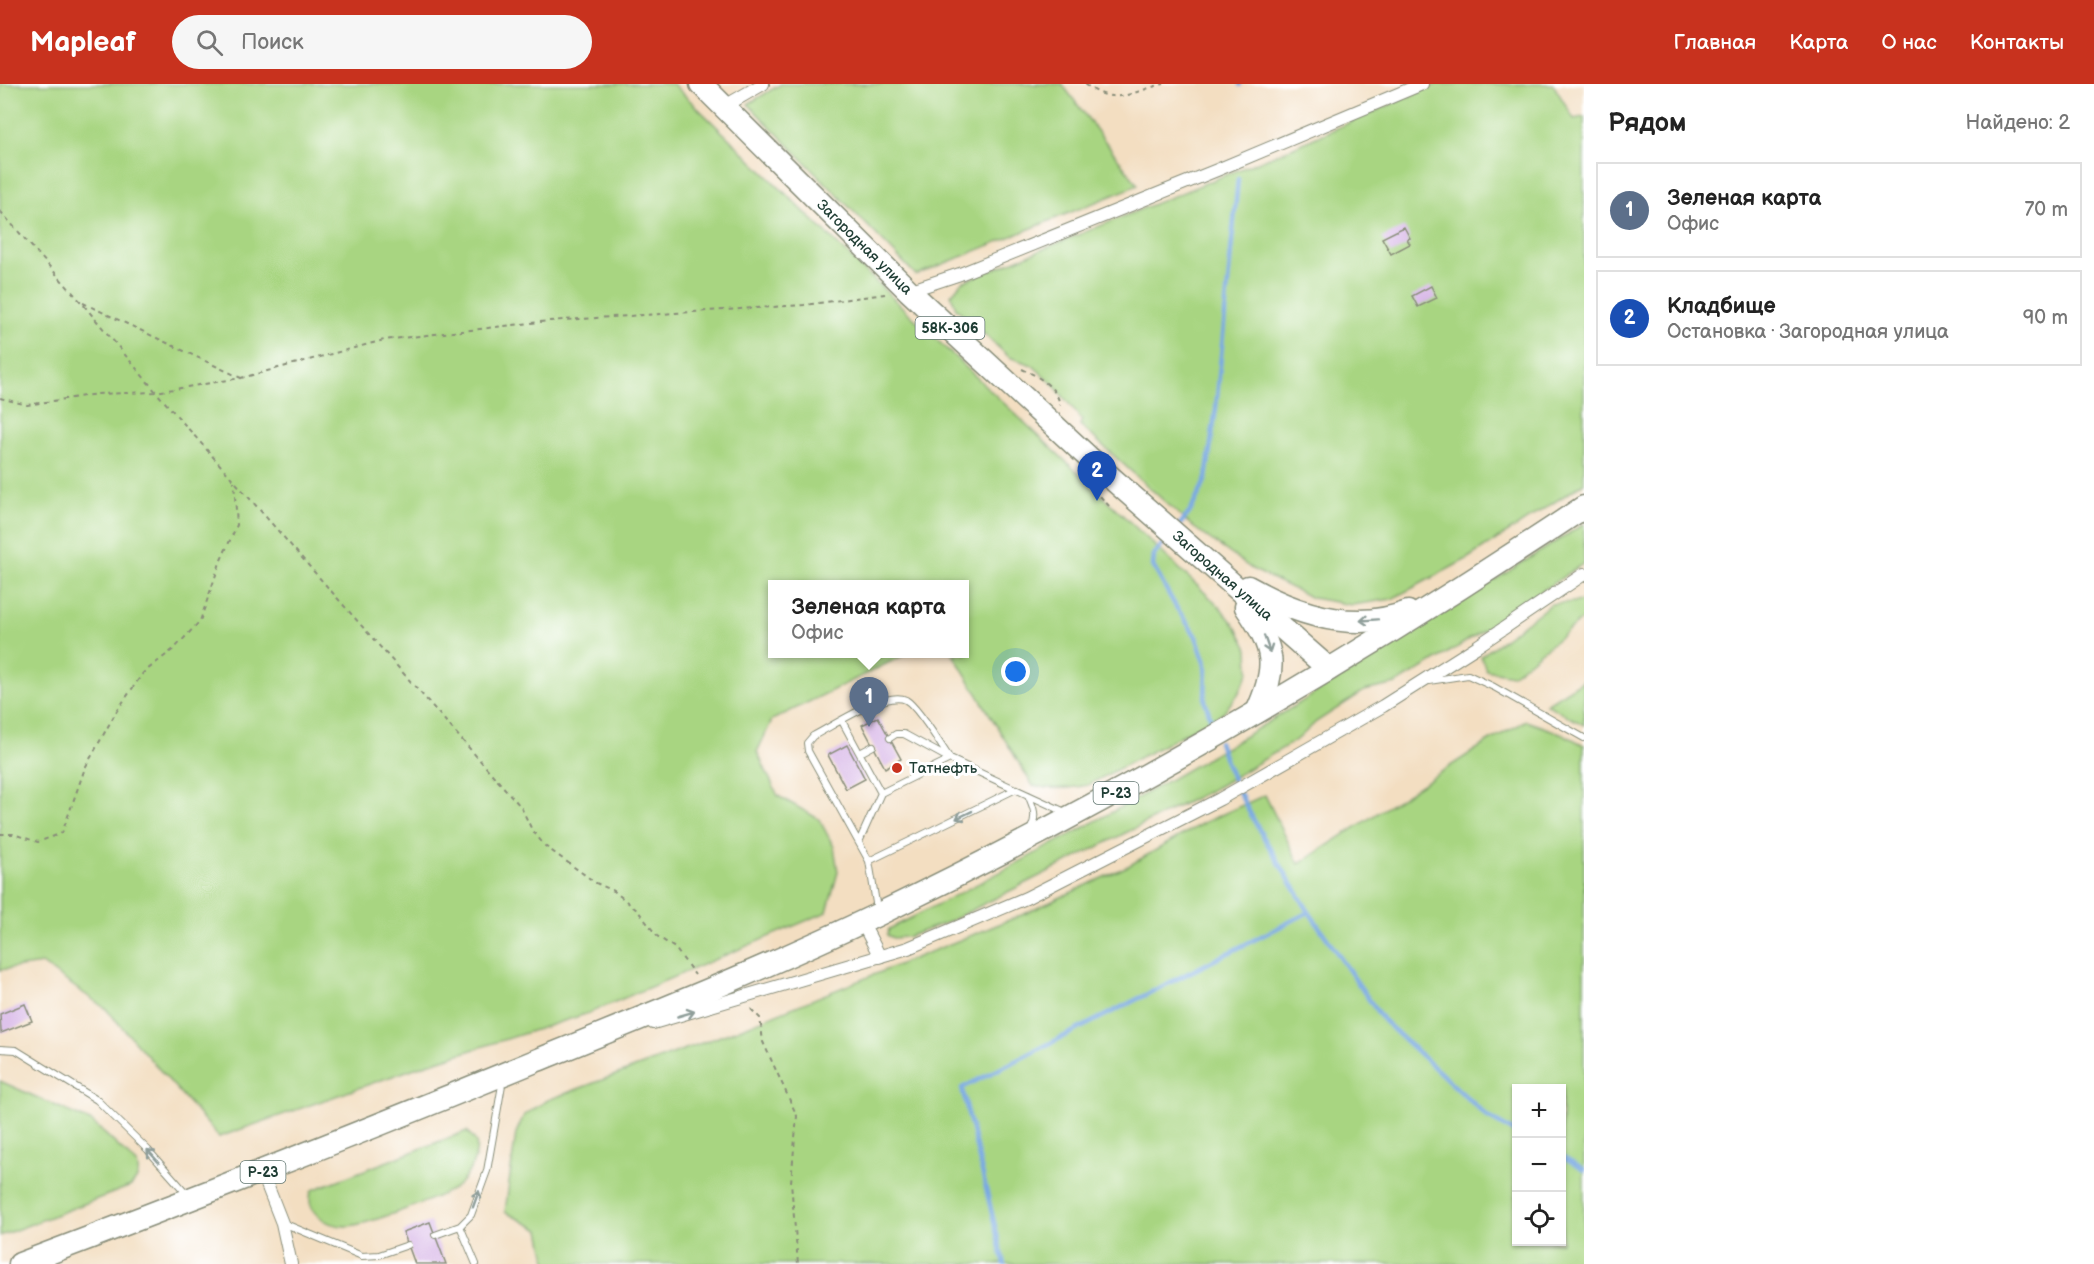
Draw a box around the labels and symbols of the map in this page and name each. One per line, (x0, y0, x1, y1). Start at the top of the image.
street label: Загородная улица (813, 196, 916, 299)
road number: 58К-306 (916, 317, 984, 339)
pin: 2 (1078, 452, 1116, 501)
street label: Загородная улица (1168, 527, 1276, 625)
one-way arrow (1359, 615, 1379, 626)
one-way arrow (1262, 634, 1273, 652)
your location (1001, 657, 1030, 686)
pin: 1 (850, 678, 888, 727)
place label: Татнефть (909, 759, 978, 778)
marker: Татнефть (890, 761, 904, 775)
road number: Р-23 (1094, 782, 1138, 804)
one-way arrow (955, 809, 973, 821)
one-way arrow (676, 1008, 695, 1019)
one-way arrow (145, 1148, 160, 1163)
road number: Р-23 (240, 1161, 286, 1183)
one-way arrow (472, 1191, 483, 1209)

